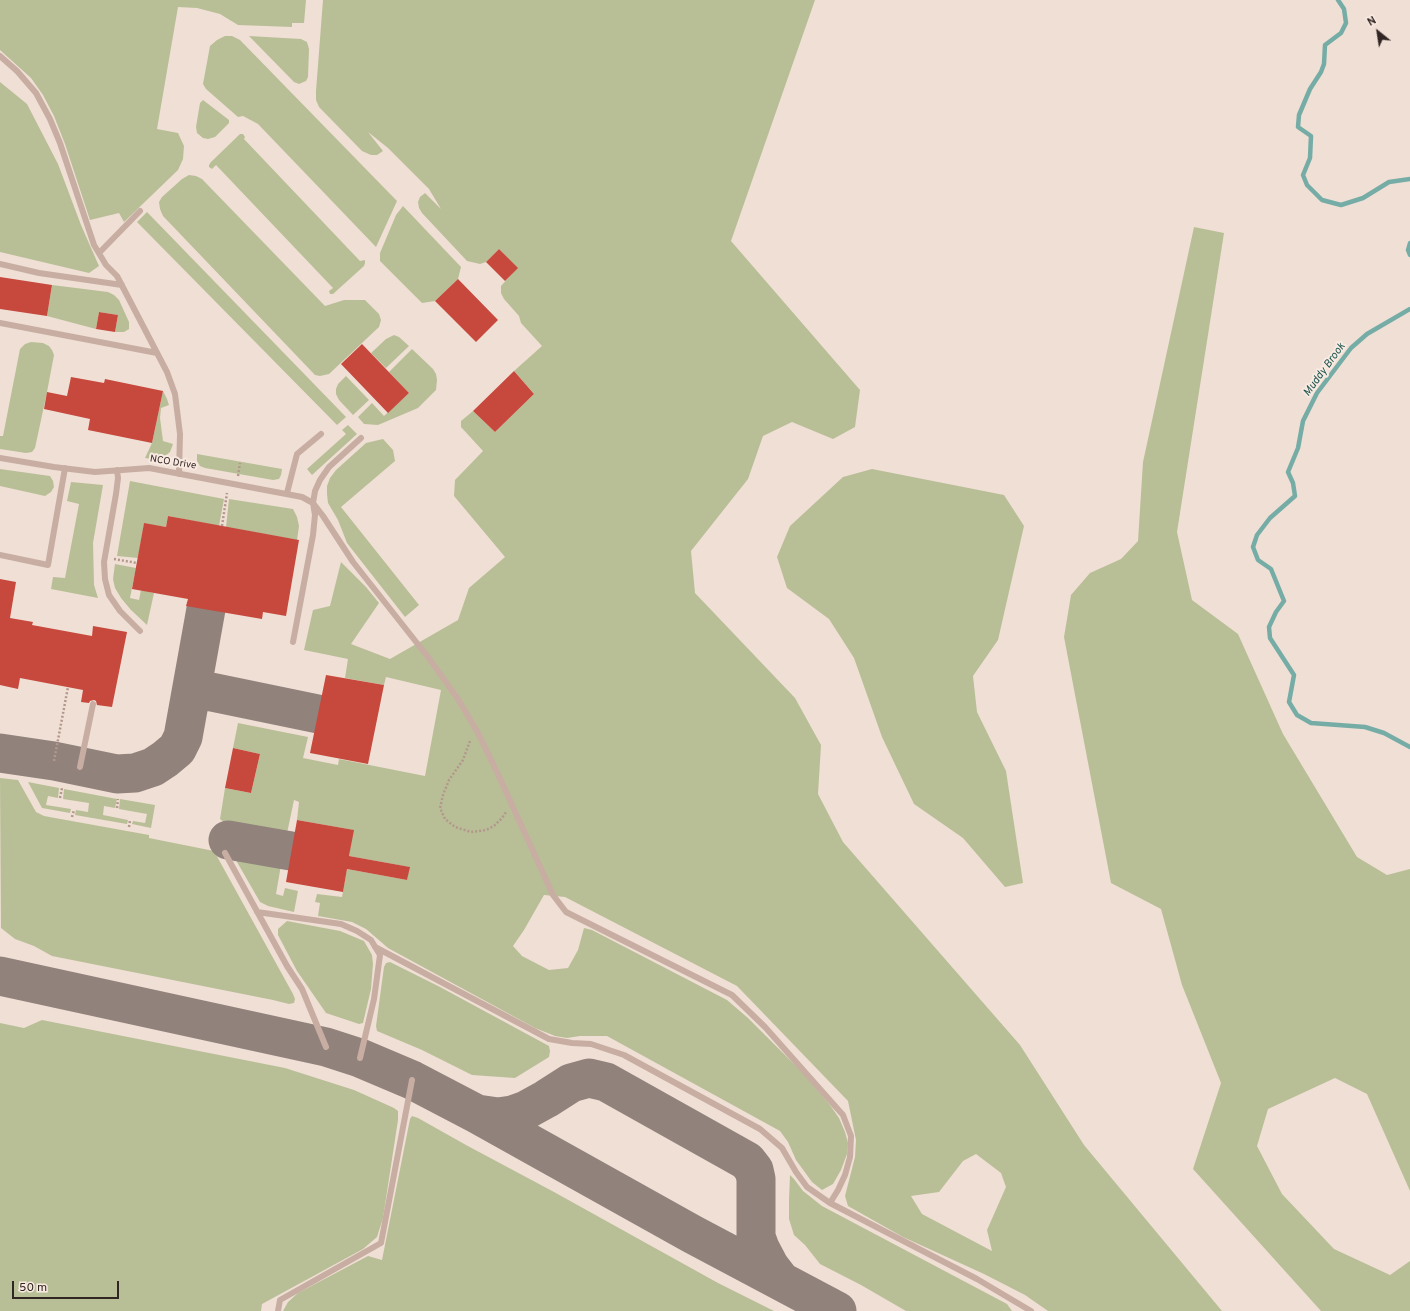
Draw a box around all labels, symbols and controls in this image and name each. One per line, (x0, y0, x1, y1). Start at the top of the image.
north arrow (1358, 12, 1398, 52)
text: N (1365, 14, 1379, 30)
water label: Muddy Brook (1301, 341, 1349, 399)
street label: NCO Drive (149, 453, 197, 473)
scale bar (14, 1273, 121, 1299)
text: 50 m (19, 1280, 47, 1296)

